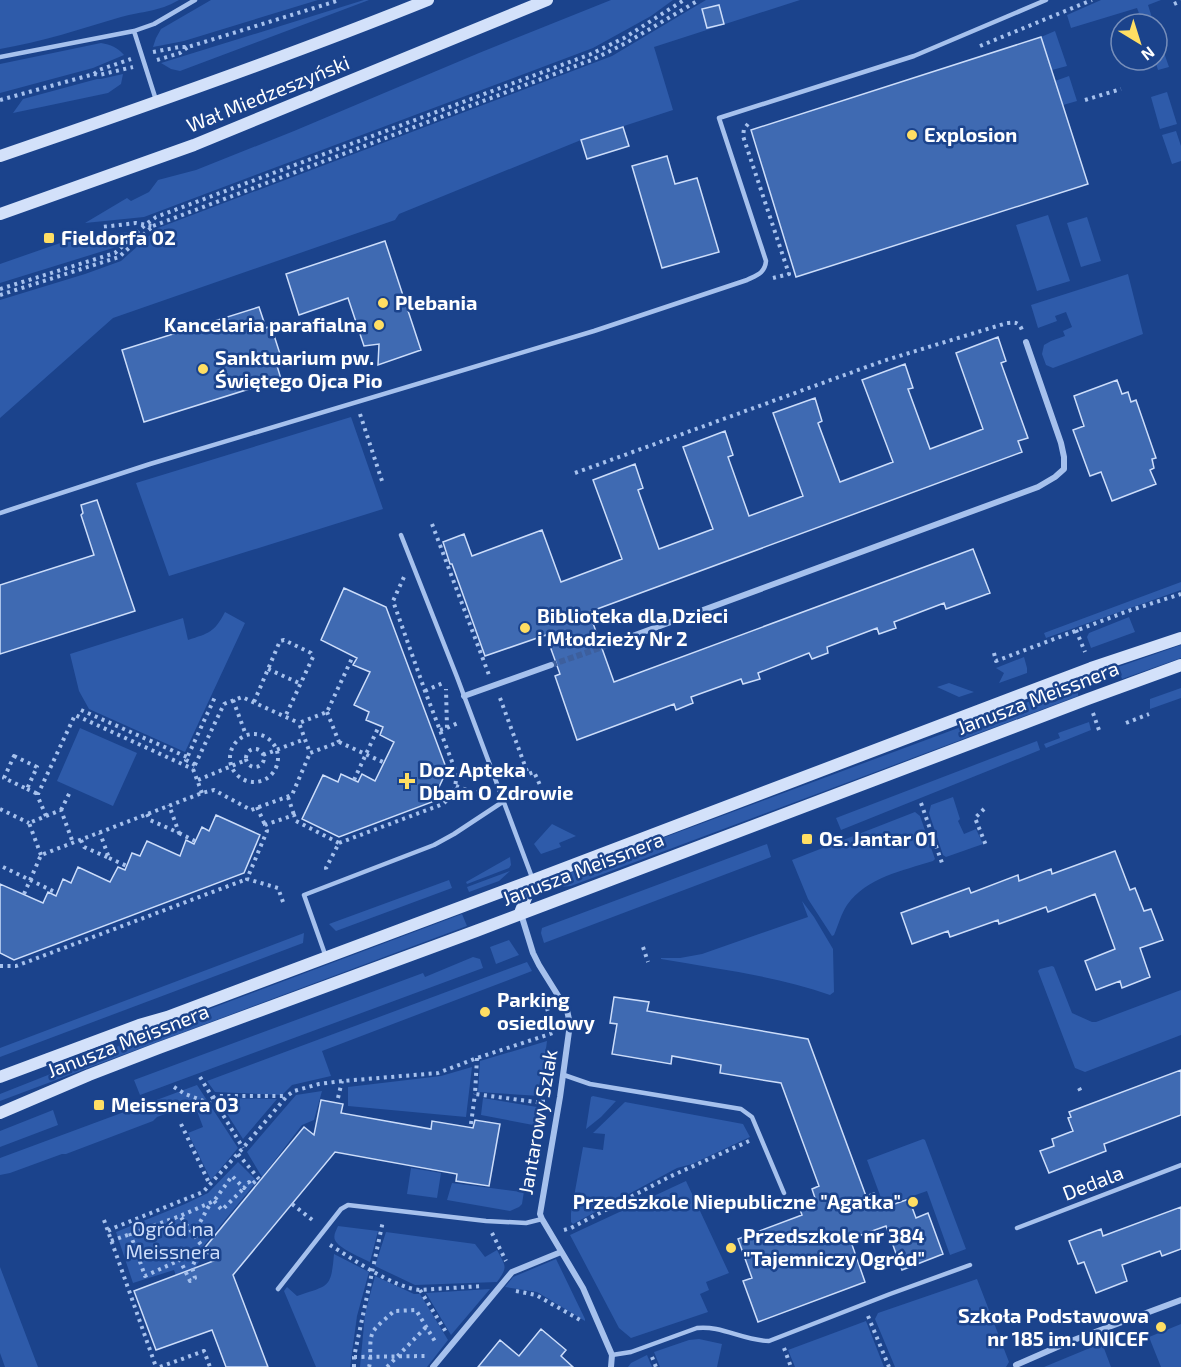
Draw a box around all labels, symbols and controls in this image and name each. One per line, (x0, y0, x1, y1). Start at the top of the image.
north arrow (1109, 12, 1169, 72)
text: N (1138, 43, 1159, 65)
street label: Wał Miedzeszyński (183, 49, 353, 137)
place label: Explosion (924, 122, 1017, 146)
marker: Explosion (905, 128, 919, 142)
place label: Fieldorfa 02 (61, 225, 176, 249)
marker: Fieldorfa 02 (42, 231, 56, 245)
place label: Plebania (395, 290, 477, 314)
marker: Plebania (376, 296, 390, 310)
place label: Kancelaria parafialna (164, 312, 367, 336)
marker: Kancelaria parafialna (372, 318, 386, 332)
place label: Sanktuarium pw. Świętego Ojca Pio (215, 345, 382, 392)
marker: Sanktuarium pw. Świętego Ojca Pio (196, 362, 210, 376)
place label: Biblioteka dla Dzieci i Młodzieży Nr 2 (537, 603, 728, 651)
marker: Biblioteka dla Dzieci i Młodzieży Nr 2 (518, 621, 532, 635)
street label: Janusza Meissnera (953, 655, 1122, 739)
place label: Doz Apteka Dbam O Zdrowie (419, 757, 574, 804)
marker: Doz Apteka Dbam O Zdrowie (400, 774, 414, 788)
street label: Janusza Meissnera (498, 826, 667, 910)
place label: Os. Jantar 01 (819, 826, 936, 850)
marker: Os. Jantar 01 (800, 832, 814, 846)
place label: Parking osiedlowy (497, 987, 595, 1035)
street label: Janusza Meissnera (43, 998, 212, 1082)
marker: Parking osiedlowy (478, 1005, 492, 1019)
street label: Jantarowy Szlak (512, 1048, 562, 1196)
place label: Meissnera 03 (111, 1092, 239, 1116)
marker: Meissnera 03 (92, 1098, 106, 1112)
street label: Dedala (1059, 1160, 1127, 1205)
place label: Przedszkole Niepubliczne "Agatka" (573, 1189, 901, 1213)
marker: Przedszkole Niepubliczne "Agatka" (906, 1195, 920, 1209)
park label: Ogród na Meissnera (126, 1216, 220, 1263)
place label: Przedszkole nr 384 "Tajemniczy Ogród" (743, 1223, 925, 1271)
marker: Przedszkole nr 384 "Tajemniczy Ogród" (724, 1241, 738, 1255)
place label: Szkoła Podstawowa nr 185 im. UNICEF (958, 1303, 1149, 1350)
marker: Szkoła Podstawowa nr 185 im. UNICEF (1154, 1320, 1168, 1334)

